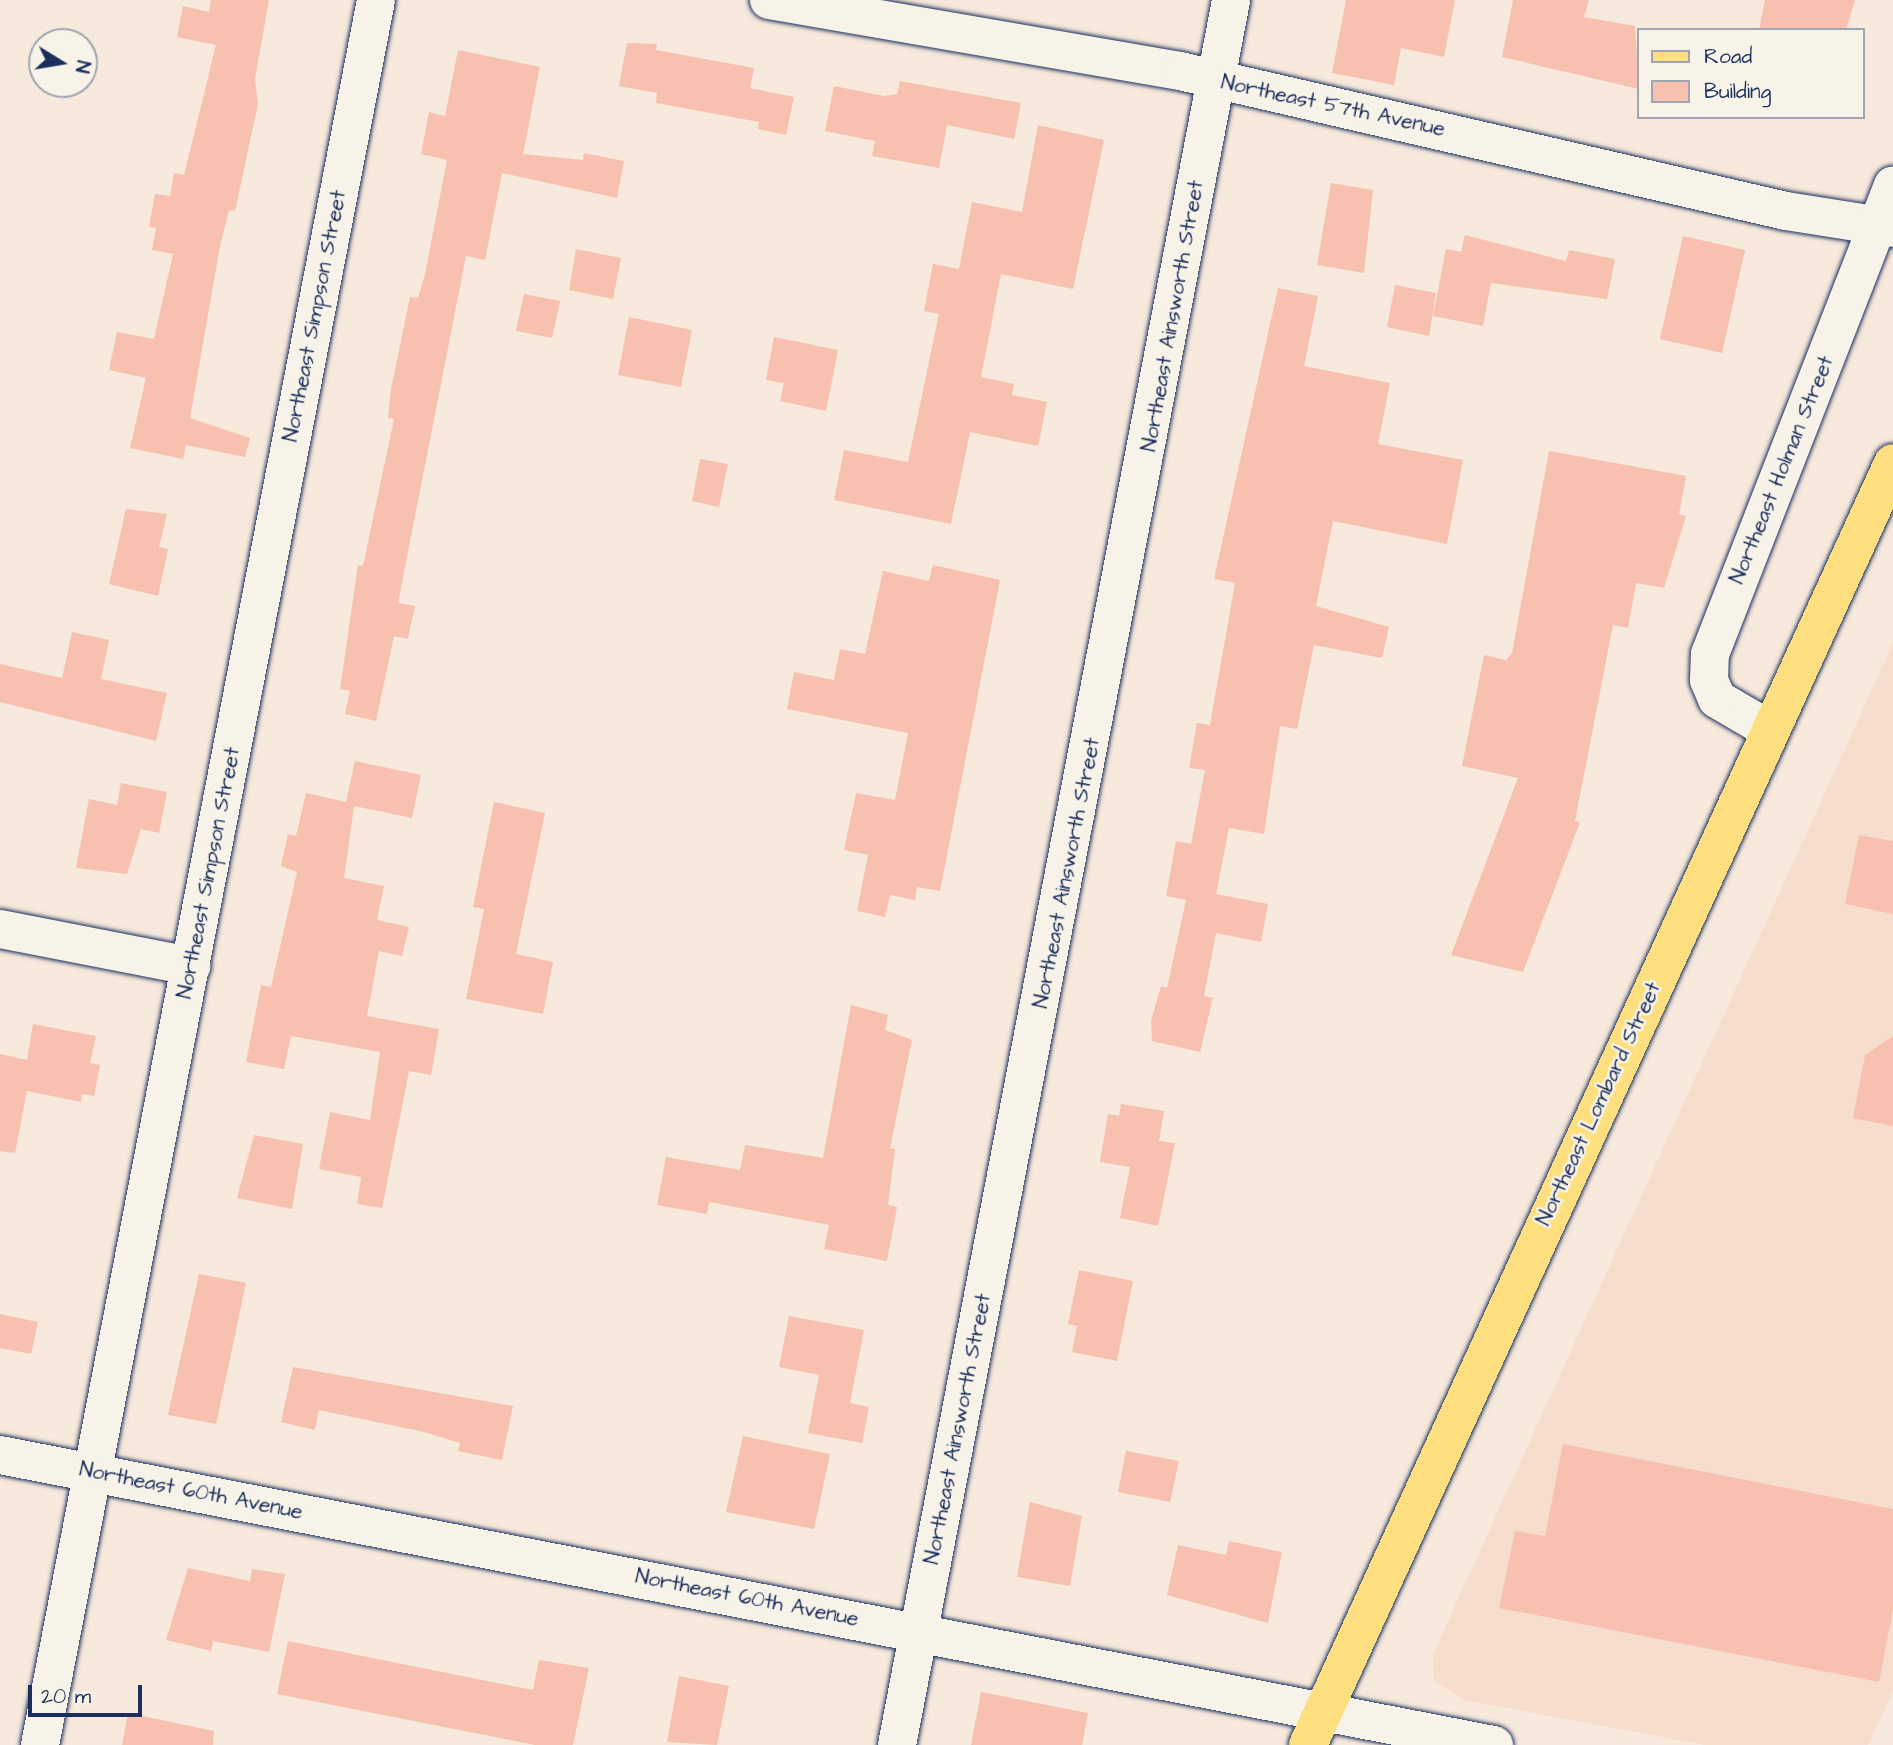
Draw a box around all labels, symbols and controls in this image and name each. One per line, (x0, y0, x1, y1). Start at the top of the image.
north arrow (28, 28, 98, 98)
legend (1638, 28, 1865, 119)
text: Road (1704, 42, 1752, 71)
text: N (68, 58, 97, 75)
street label: Northeast 57th Avenue (1219, 70, 1447, 142)
text: Building (1704, 77, 1771, 106)
street label: Northeast Ainsworth Street (1137, 178, 1209, 454)
street label: Northeast Simpson Street (278, 188, 352, 444)
street label: Northeast Holman Street (1725, 352, 1839, 588)
street label: Northeast Ainsworth Street (1028, 736, 1106, 1010)
street label: Northeast Simpson Street (172, 745, 246, 1001)
street label: Northeast Lombard Street (1531, 978, 1667, 1230)
street label: Northeast Ainsworth Street (919, 1292, 997, 1566)
street label: Northeast 60th Avenue (77, 1457, 305, 1525)
street label: Northeast 60th Avenue (633, 1564, 861, 1632)
scale bar (32, 1672, 145, 1716)
text: 20 m (41, 1682, 91, 1711)

